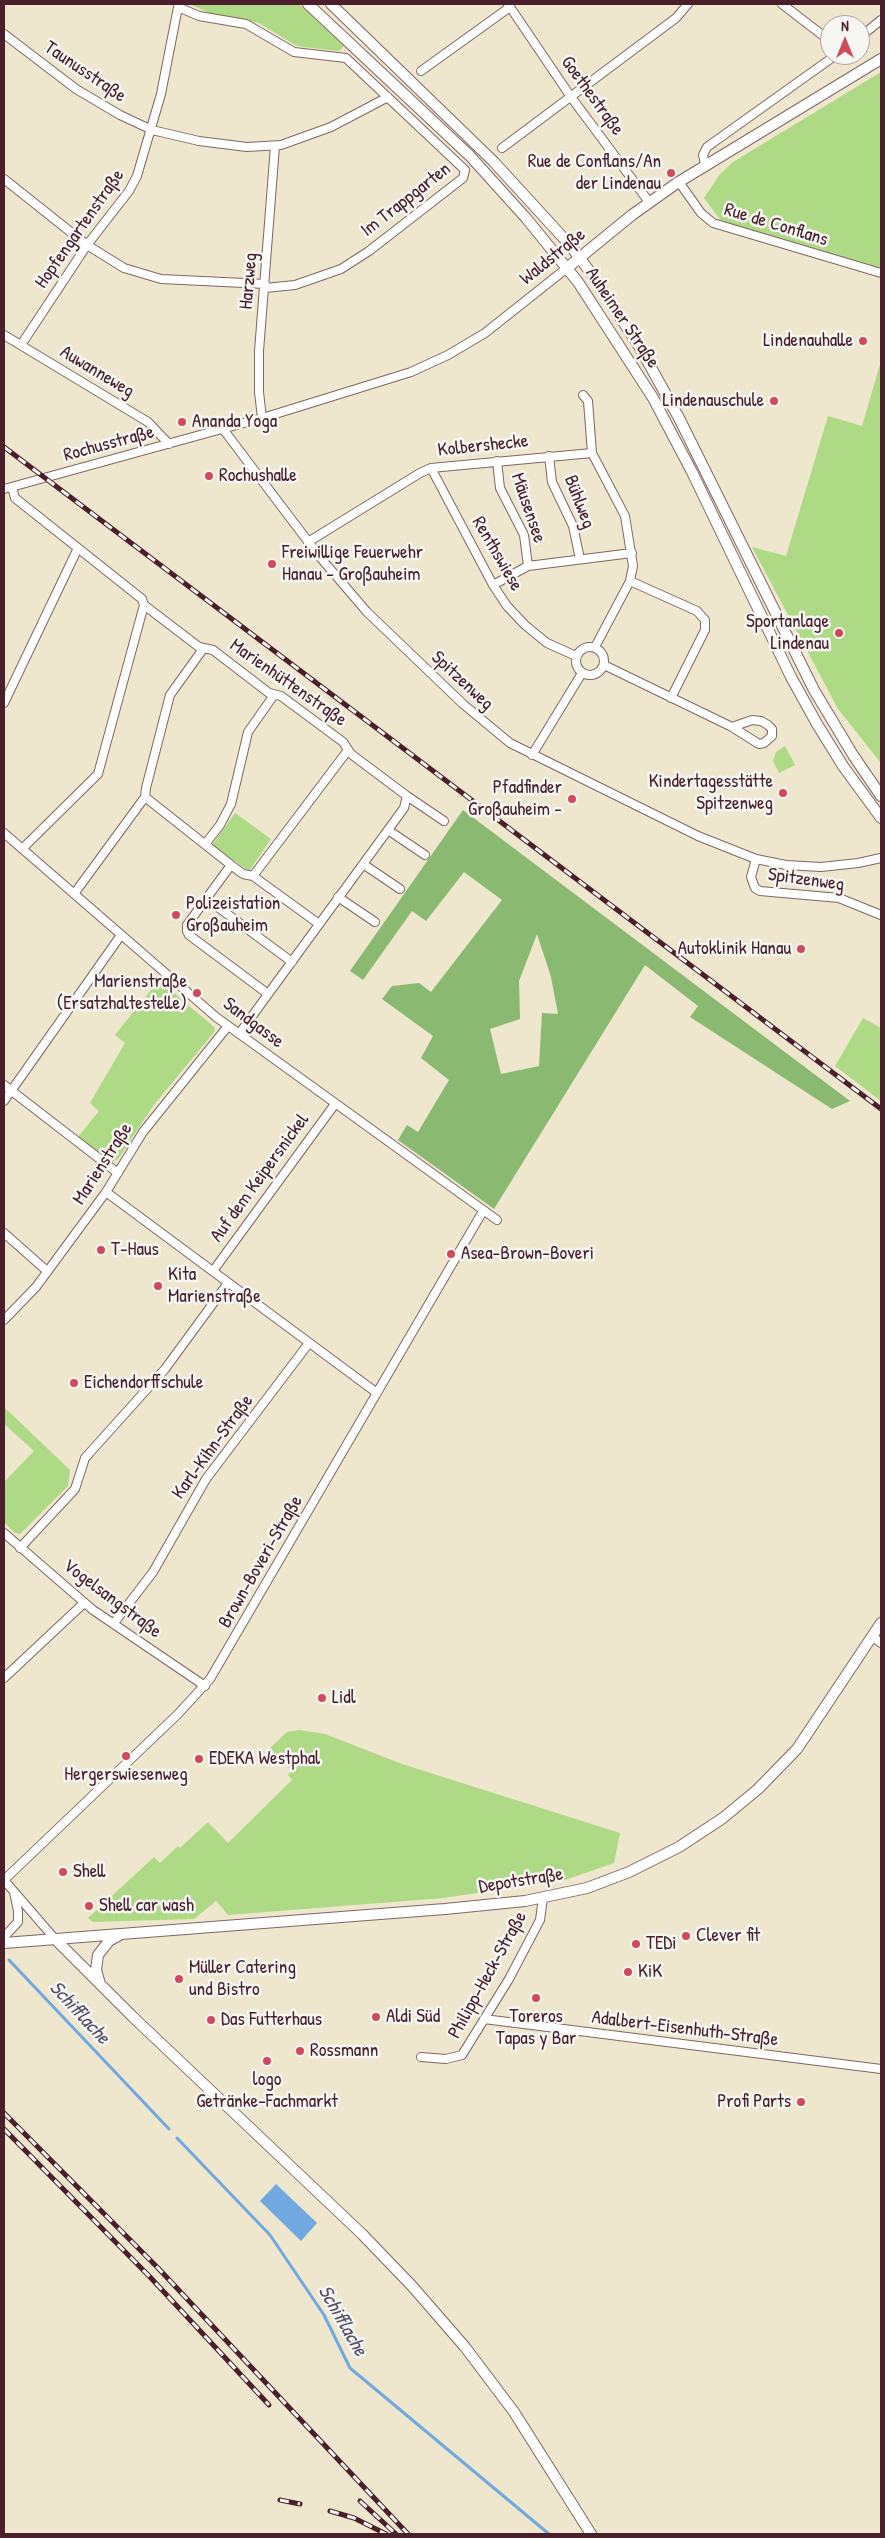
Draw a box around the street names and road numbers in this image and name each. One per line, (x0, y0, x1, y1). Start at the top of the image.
street label: Taunusstraße (40, 36, 130, 108)
street label: Goethestraße (556, 52, 628, 140)
street label: Im Trappgarten (357, 158, 455, 242)
street label: Hopfengartenstraße (31, 165, 129, 293)
street label: Rue de Conflans (721, 198, 831, 252)
street label: Waldstraße (516, 224, 590, 290)
street label: Harzweg (235, 252, 263, 310)
street label: Auheimer Straße (580, 263, 664, 373)
street label: Auwanneweg (56, 341, 138, 403)
street label: Rochusstraße (61, 421, 157, 467)
street label: Kolbershecke (437, 430, 529, 462)
street label: Mäusensee (505, 470, 551, 546)
street label: Bühlweg (558, 472, 600, 532)
street label: Renthswiese (467, 513, 527, 595)
street label: Marienhüttenstraße (225, 634, 351, 732)
street label: Spitzenweg (426, 646, 498, 716)
street label: Spitzenweg (766, 863, 846, 897)
street label: Sandgasse (218, 993, 288, 1053)
street label: Auf dem Keipersnickel (206, 1109, 314, 1247)
street label: Marienstraße (68, 1119, 138, 1209)
street label: Karl-Kihn-Straße (167, 1390, 259, 1504)
street label: Brown-Boveri-Straße (214, 1492, 308, 1632)
street label: Vogelsangstraße (58, 1555, 166, 1643)
street label: Depotstraße (477, 1863, 565, 1899)
street label: Philipp-Heck-Straße (444, 1908, 532, 2042)
street label: Adalbert-Eisenhuth-Straße (590, 2006, 780, 2052)

